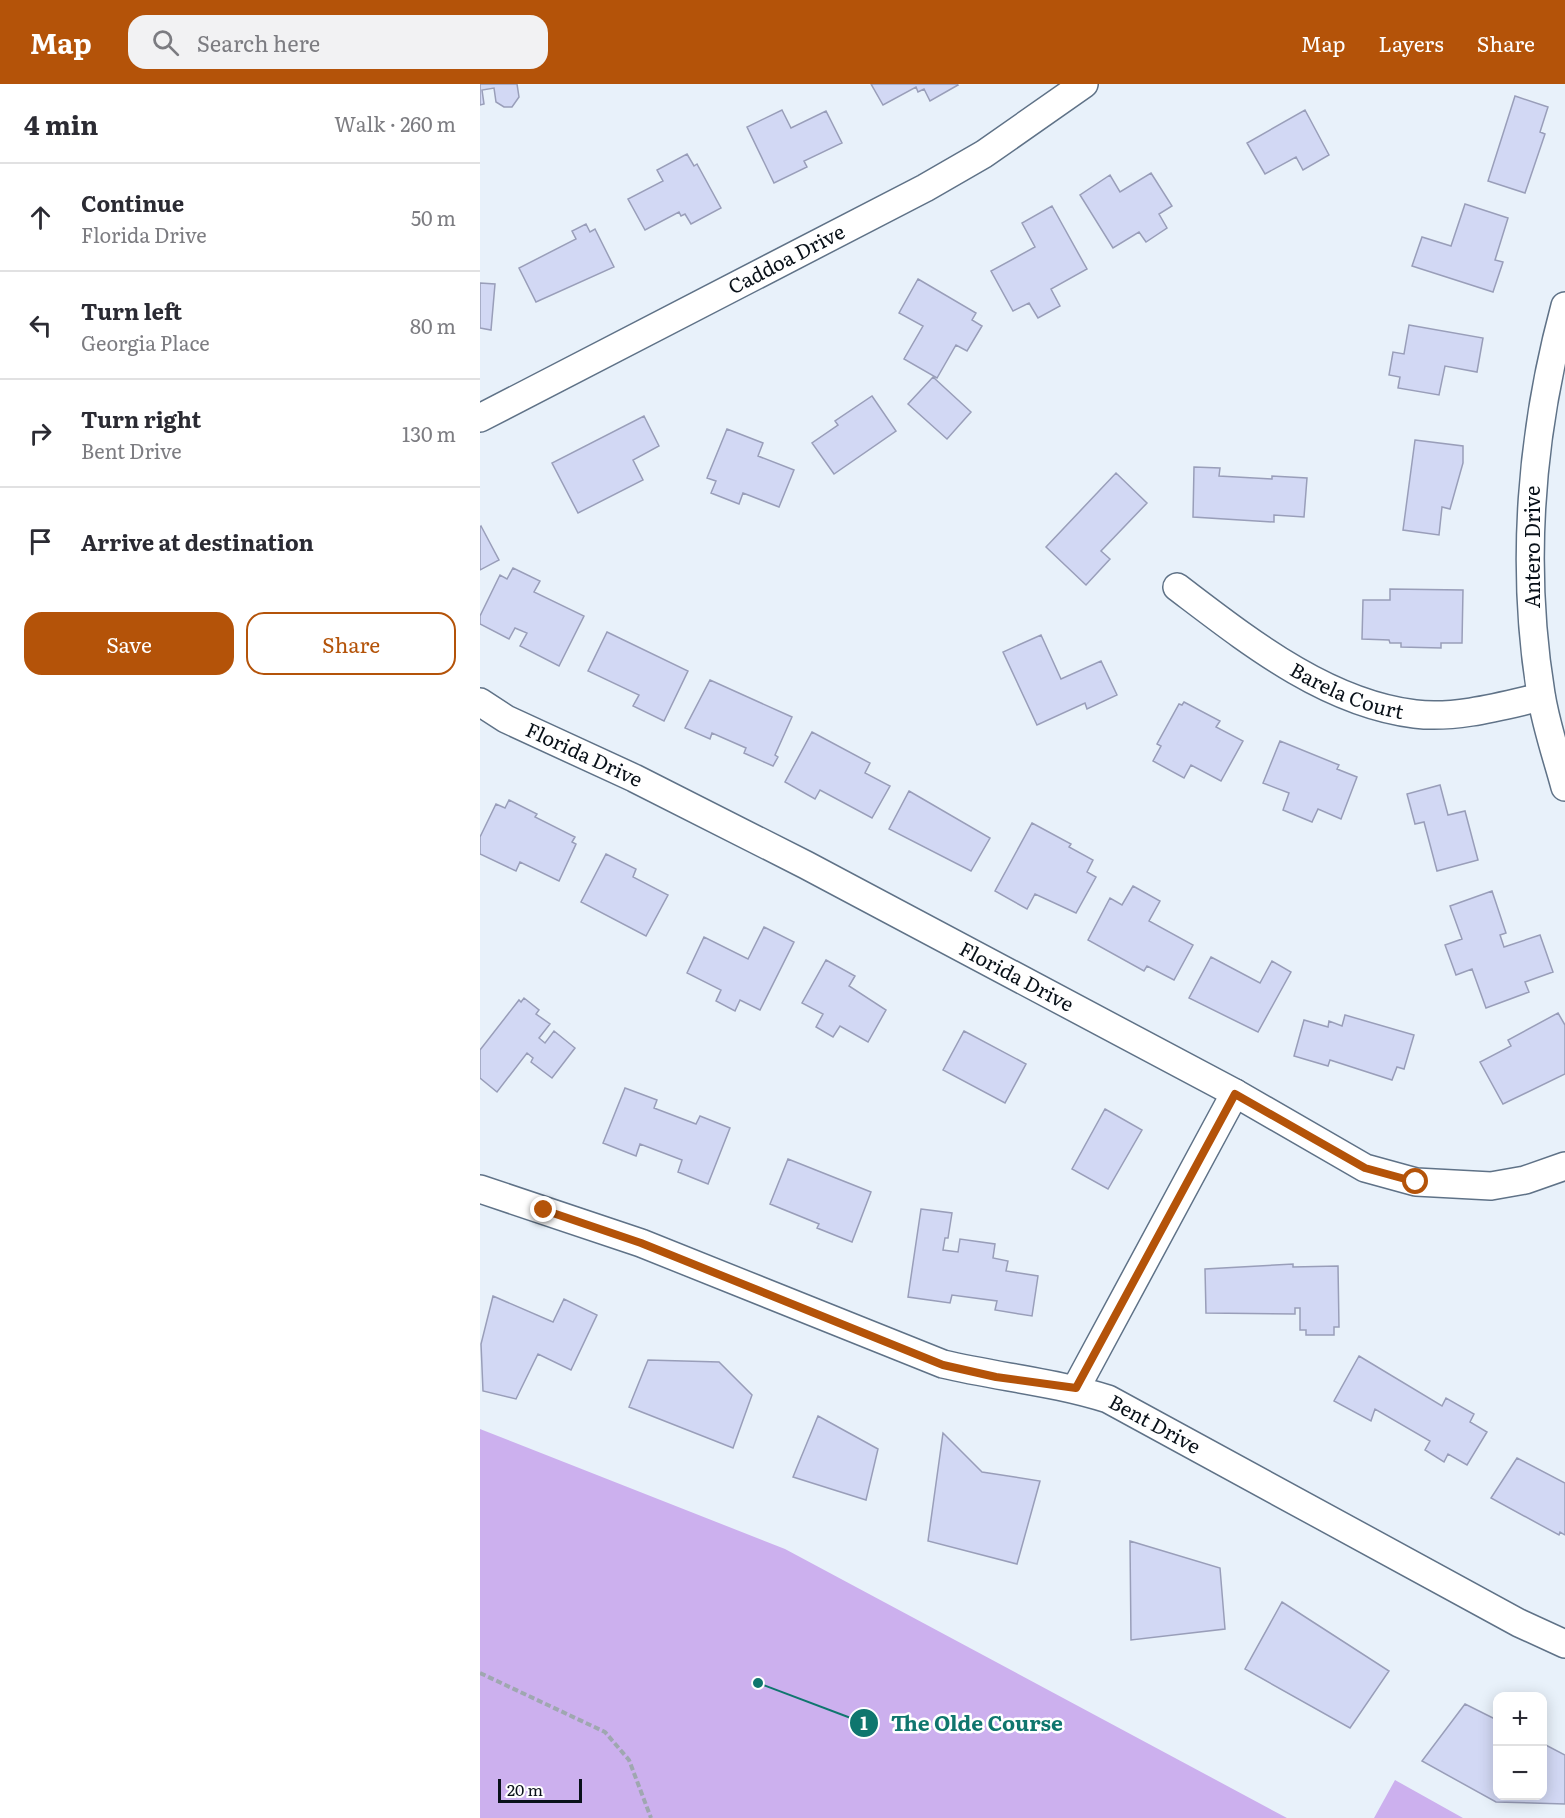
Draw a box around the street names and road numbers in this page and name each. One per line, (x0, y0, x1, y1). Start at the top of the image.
street label: Caddoa Drive (722, 215, 849, 300)
street label: Antero Drive (1516, 486, 1546, 608)
street label: Barela Court (1285, 654, 1406, 725)
street label: Florida Drive (522, 713, 649, 793)
street label: Florida Drive (955, 932, 1080, 1018)
street label: Bent Drive (1104, 1385, 1207, 1460)

